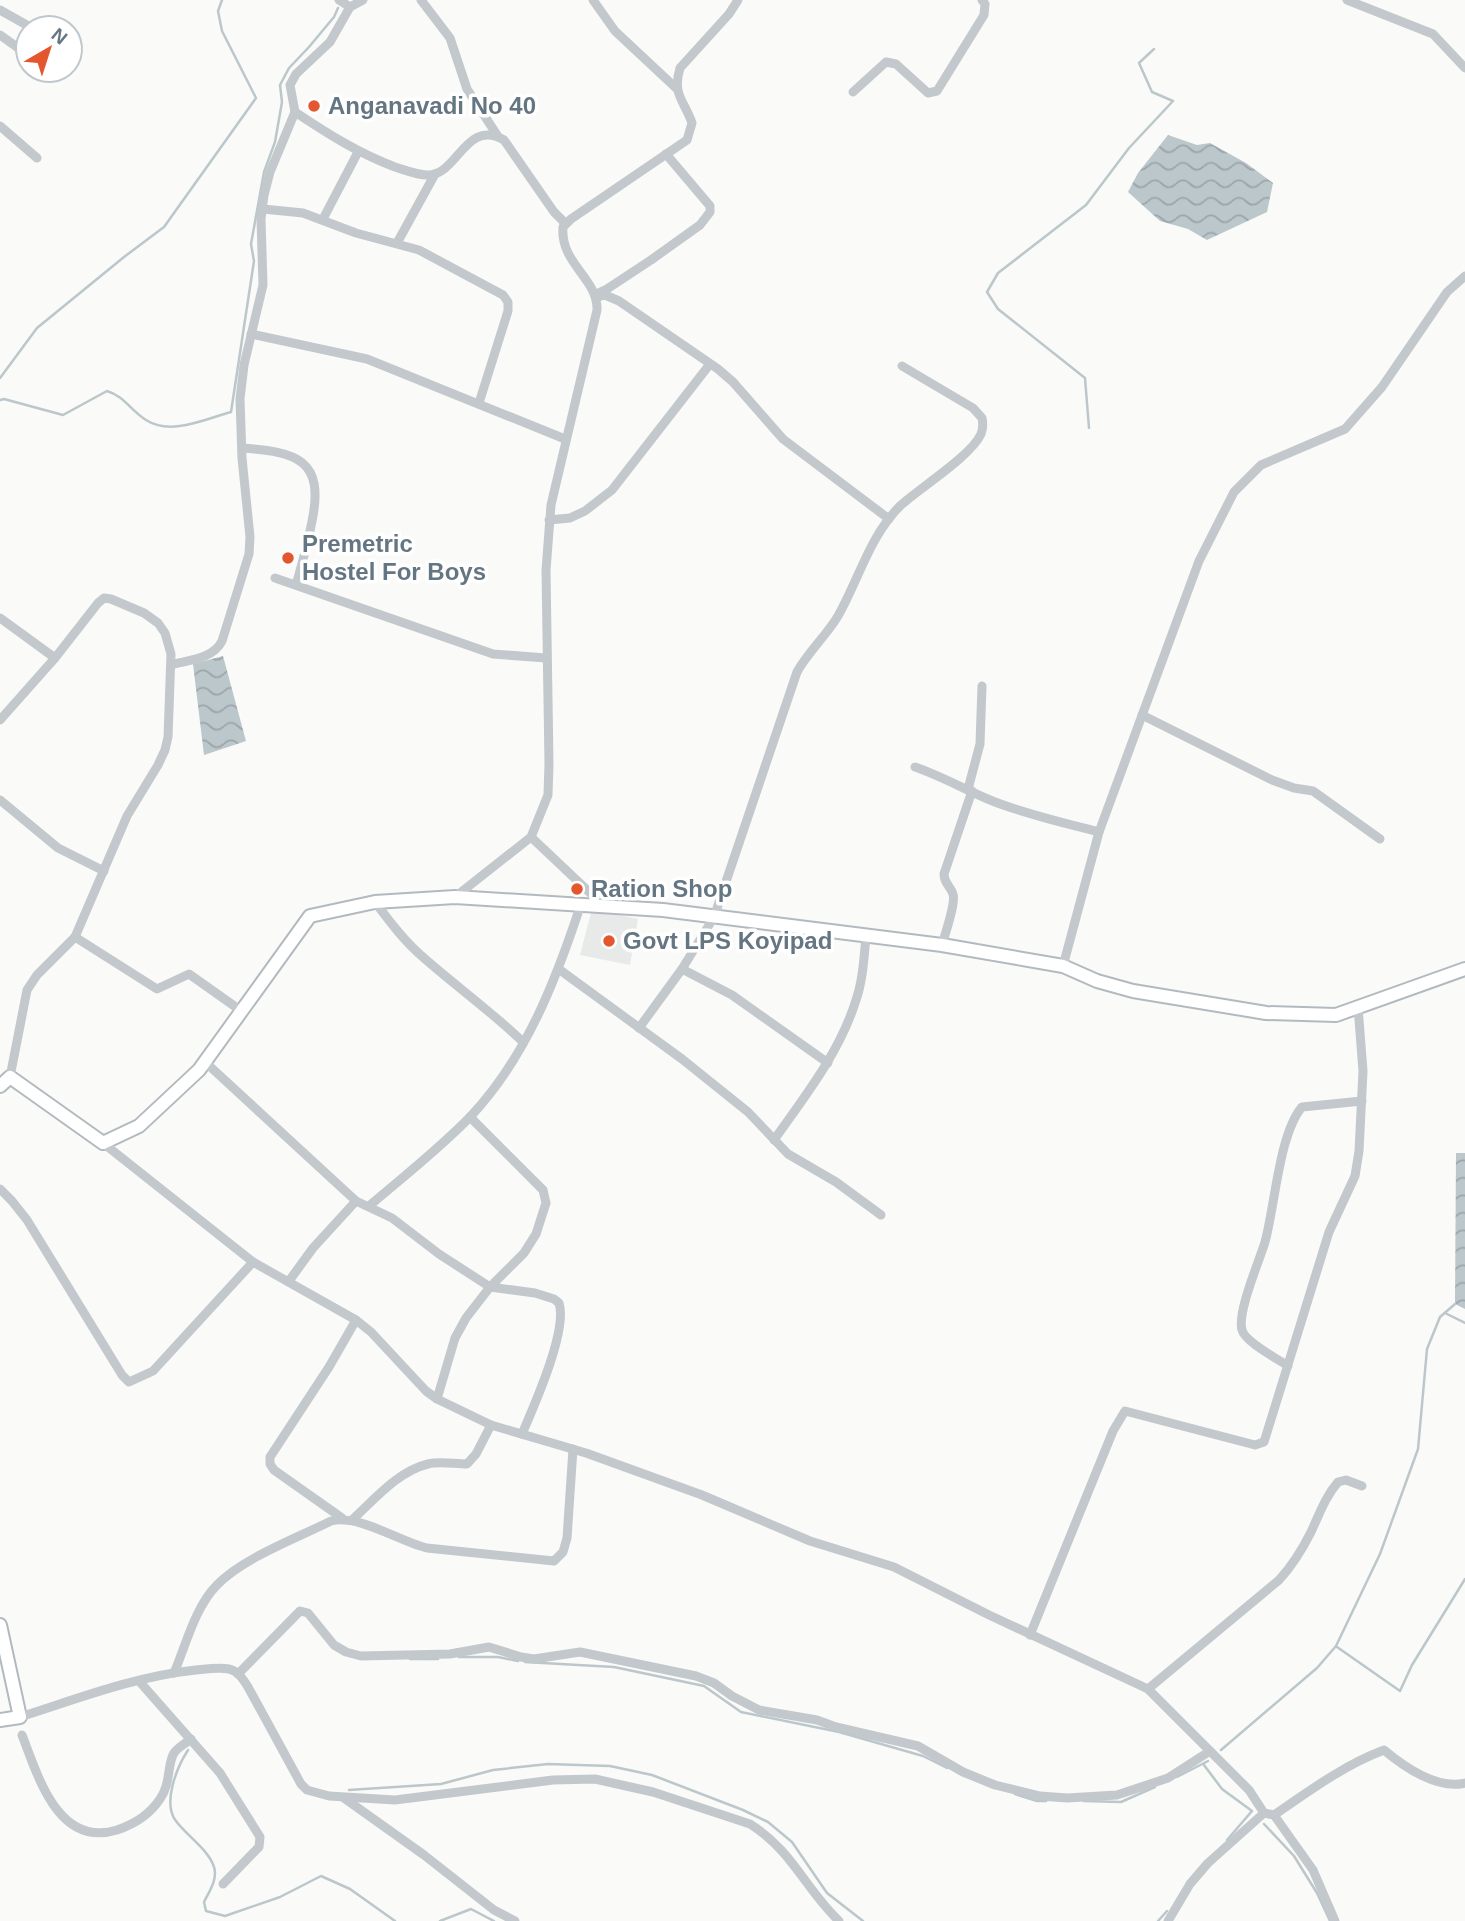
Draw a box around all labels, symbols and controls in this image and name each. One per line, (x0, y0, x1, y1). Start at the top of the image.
north arrow (14, 14, 84, 84)
text: N (47, 24, 71, 49)
place label: Anganavadi No 40 (328, 92, 536, 119)
marker: Anganavadi No 40 (306, 98, 322, 114)
place label: Premetric Hostel For Boys (302, 530, 486, 585)
marker: Premetric Hostel For Boys (280, 550, 296, 566)
place label: Ration Shop (591, 875, 732, 902)
marker: Ration Shop (569, 881, 585, 897)
place label: Govt LPS Koyipad (623, 927, 832, 954)
marker: Govt LPS Koyipad (601, 933, 617, 949)

